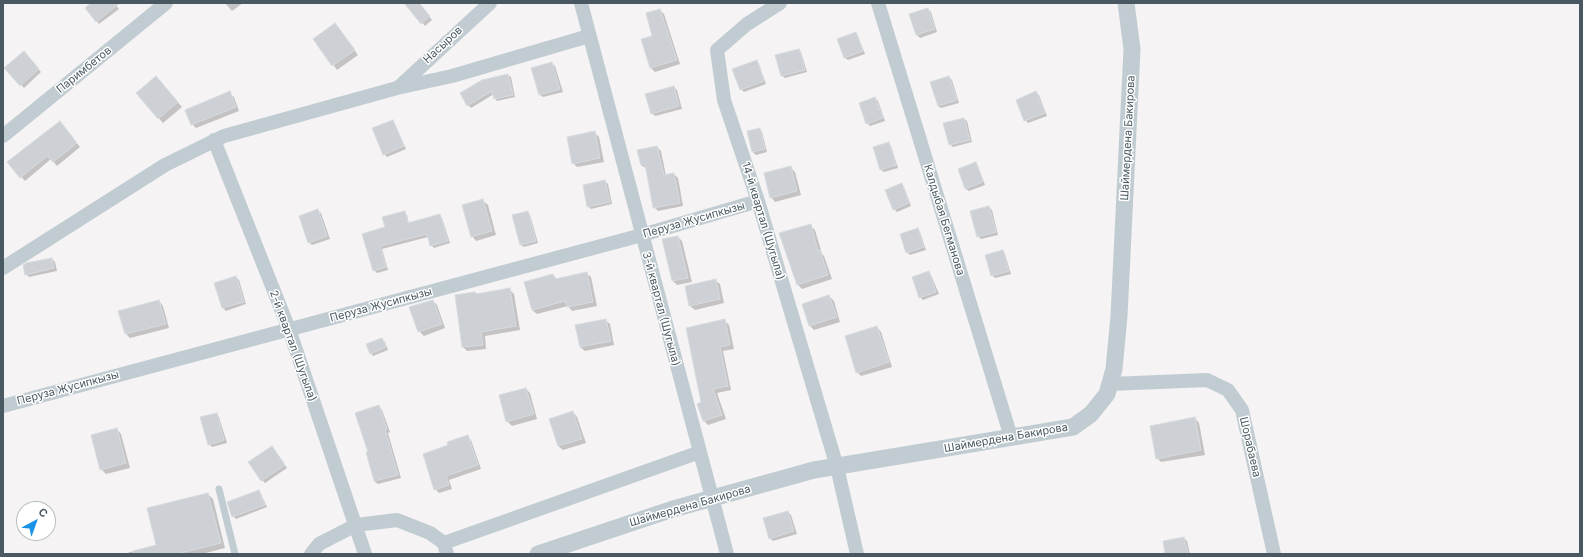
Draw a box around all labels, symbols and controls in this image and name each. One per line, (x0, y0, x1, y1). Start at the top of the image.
street label: Насыров (421, 24, 465, 66)
street label: Паримбетов (54, 44, 114, 96)
street label: Шаймердена Бакирова (1118, 75, 1138, 201)
street label: 14-й квартал (Шугыла) (739, 161, 787, 281)
street label: Калдыбая Бегманова (921, 163, 967, 277)
street label: Перуза Жусипкызы (642, 199, 746, 241)
street label: 3-й квартал (Шугыла) (639, 250, 683, 368)
street label: Перуза Жусипкызы (329, 285, 433, 325)
street label: 2-й квартал (Шугыла) (267, 289, 319, 403)
street label: Перуза Жусипкызы (16, 368, 120, 408)
street label: Шорабаева (1237, 415, 1263, 479)
street label: Шаймердена Бакирова (943, 421, 1069, 455)
street label: Шаймердена Бакирова (628, 482, 752, 530)
north arrow (16, 501, 56, 541)
text: С (36, 505, 51, 521)

